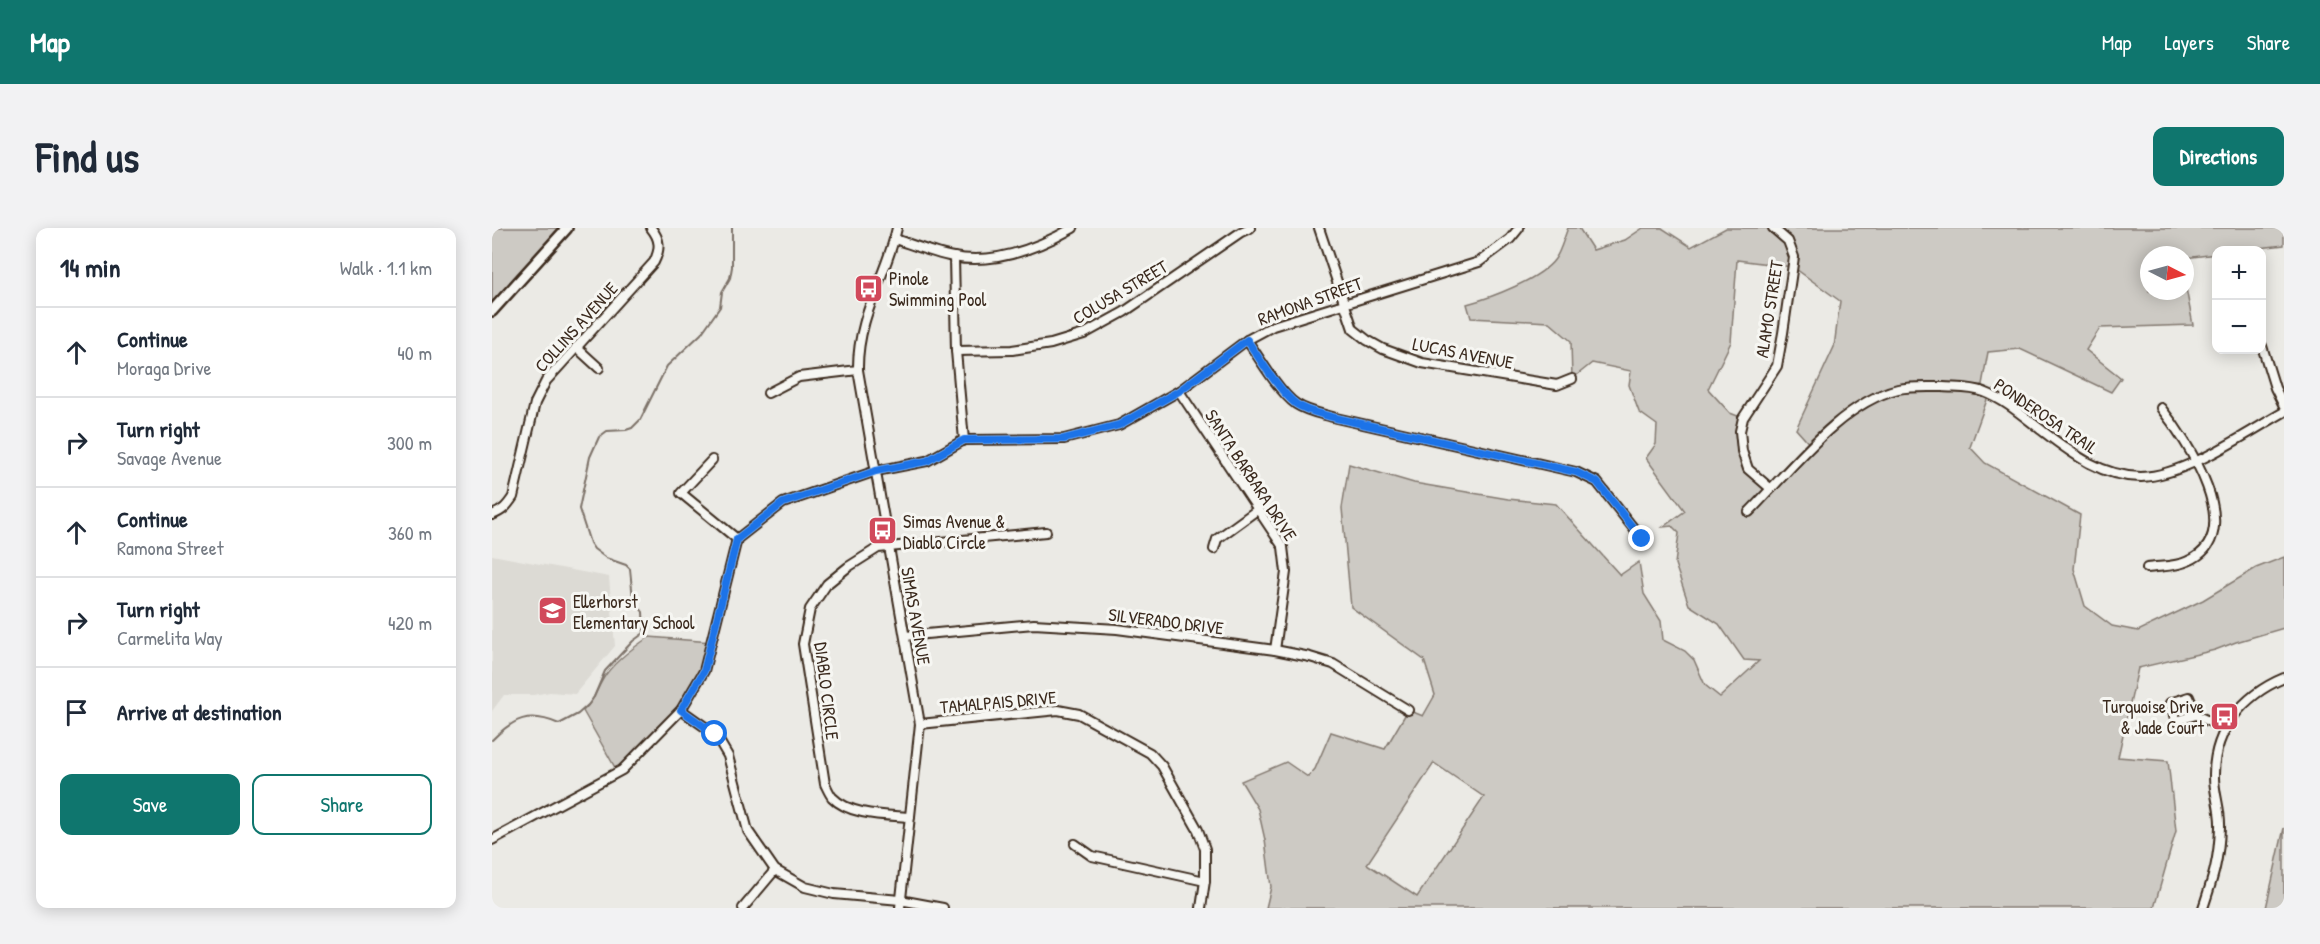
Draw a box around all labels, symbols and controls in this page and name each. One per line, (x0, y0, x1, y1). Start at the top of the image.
text: Map (30, 23, 70, 61)
text: Map (2102, 28, 2131, 57)
text: Layers (2164, 28, 2214, 57)
text: Share (2247, 28, 2290, 57)
button: Directions (2153, 127, 2284, 186)
text: Find us (36, 128, 139, 185)
north arrow (2140, 246, 2194, 300)
map controls (2212, 246, 2266, 354)
button: + (2212, 246, 2266, 300)
text: 14 min (60, 250, 120, 285)
street label: COLUSA STREET (1068, 253, 1173, 330)
text: Walk · 1.1 km (340, 254, 432, 281)
street label: ALAMO STREET (1749, 258, 1789, 360)
place label: Pinole Swimming Pool (889, 266, 987, 312)
street label: RAMONA STREET (1254, 270, 1366, 331)
bus stop icon: Pinole Swimming Pool (852, 272, 884, 304)
street label: COLLINS AVENUE (529, 276, 623, 378)
button: − (2212, 300, 2266, 354)
text: Continue (117, 324, 188, 354)
street label: LUCAS AVENUE (1411, 331, 1515, 375)
icon: ahead (60, 336, 93, 369)
text: 40 m (397, 339, 432, 366)
text: Moraga Drive (117, 354, 211, 381)
street label: PONDEROSA TRAIL (1989, 372, 2103, 460)
street label: SANTA BARBARA DRIVE (1199, 404, 1303, 546)
text: Turn right (117, 414, 200, 444)
icon: right (60, 426, 93, 459)
text: 300 m (387, 429, 432, 456)
text: Savage Avenue (117, 444, 222, 471)
text: Continue (117, 504, 188, 534)
place label: Simas Avenue & Diablo Circle (903, 509, 1005, 555)
bus stop icon: Simas Avenue & Diablo Circle (866, 515, 898, 547)
icon: ahead (60, 516, 93, 549)
text: 360 m (388, 519, 432, 546)
route end (1628, 525, 1654, 551)
text: Ramona Street (117, 534, 224, 561)
street label: SIMAS AVENUE (895, 565, 937, 667)
place label: Ellerhorst Elementary School (573, 589, 695, 635)
text: Turn right (117, 594, 200, 624)
school or university icon: Ellerhorst Elementary School (536, 595, 568, 627)
street label: SILVERADO DRIVE (1107, 602, 1225, 640)
icon: right (60, 606, 93, 639)
text: 420 m (388, 609, 432, 636)
text: Carmelita Way (117, 624, 223, 651)
street label: DIABLO CIRCLE (809, 641, 845, 741)
street label: TAMALPAIS DRIVE (939, 684, 1057, 720)
place label: Turquoise Drive & Jade Court (2103, 694, 2205, 740)
icon: arrive (60, 696, 93, 729)
text: Arrive at destination (117, 697, 282, 727)
bus stop icon: Turquoise Drive & Jade Court (2209, 700, 2241, 732)
route start (701, 720, 727, 746)
button: Save (60, 774, 240, 835)
button: Share (252, 774, 432, 835)

